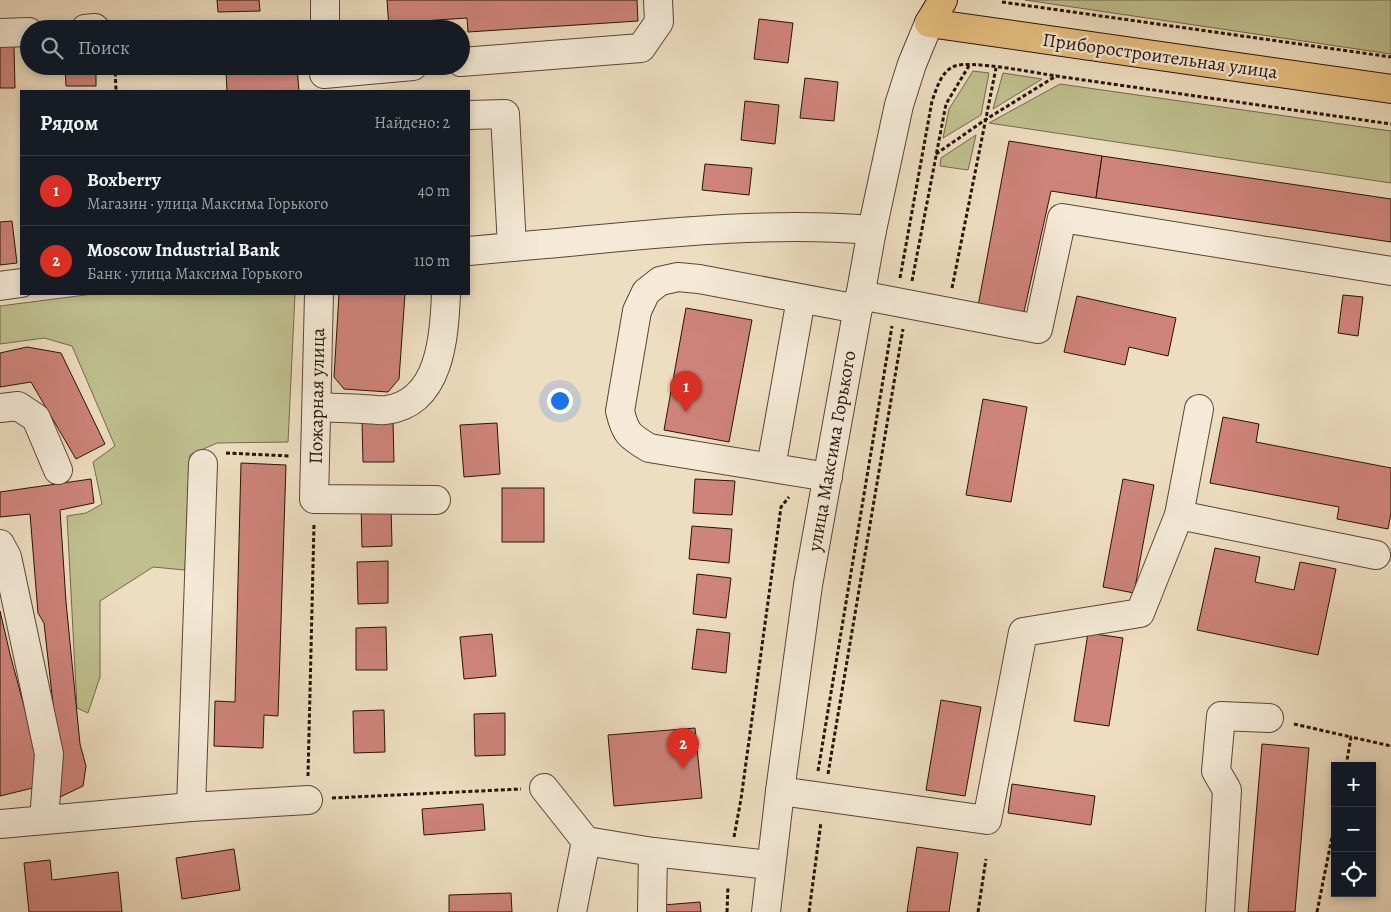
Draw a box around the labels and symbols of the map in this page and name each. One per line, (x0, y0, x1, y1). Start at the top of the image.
street label: Приборостроительная улица (1041, 27, 1280, 85)
street label: Пожарная улица (303, 327, 331, 464)
street label: улица Максима Горького (801, 348, 862, 555)
pin: 1 (670, 371, 702, 412)
your location (547, 388, 573, 414)
pin: 2 (667, 728, 699, 769)

